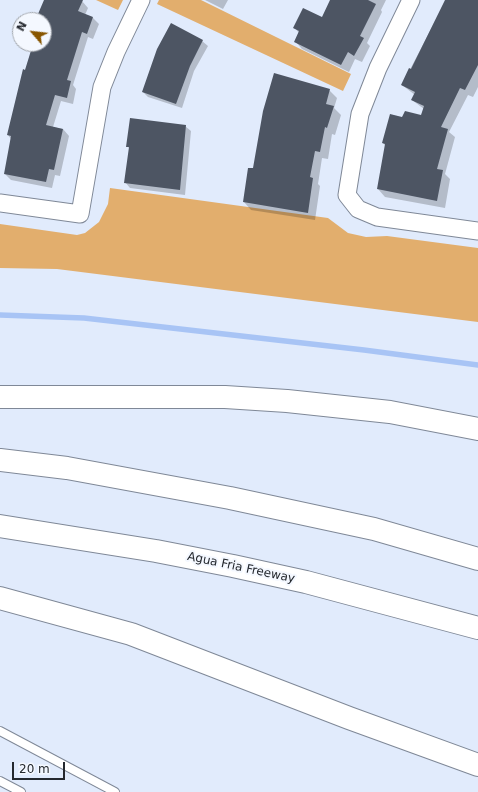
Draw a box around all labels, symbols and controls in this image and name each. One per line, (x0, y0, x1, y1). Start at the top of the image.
north arrow (12, 12, 52, 52)
text: N (14, 19, 30, 34)
street label: Agua Fria Freeway (186, 550, 296, 586)
scale bar (14, 754, 67, 780)
text: 20 m (19, 762, 50, 776)

